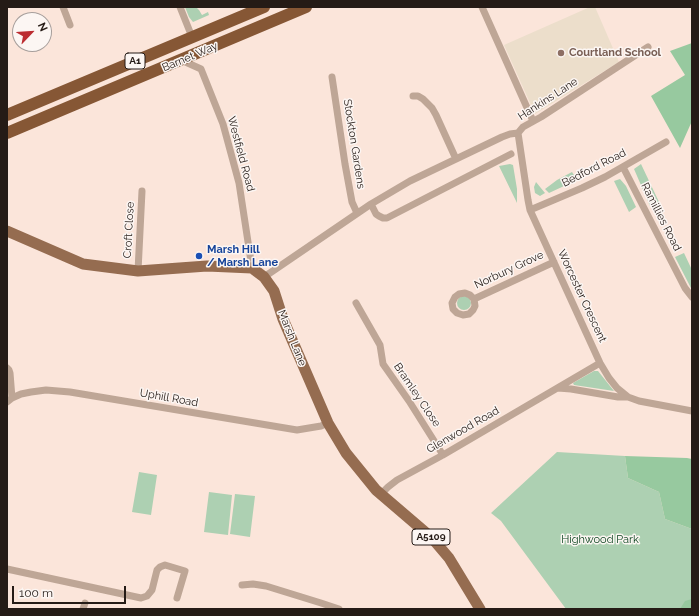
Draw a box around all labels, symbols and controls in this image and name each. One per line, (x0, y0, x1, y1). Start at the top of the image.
north arrow (12, 12, 52, 52)
text: N (35, 21, 50, 34)
street label: Barnet Way (160, 39, 220, 75)
place label: Courtland School (569, 46, 661, 60)
marker: Courtland School (556, 48, 566, 58)
road number: A1 (125, 53, 145, 69)
street label: Hankins Lane (516, 75, 580, 123)
street label: Stockton Gardens (340, 98, 368, 190)
street label: Westfield Road (225, 115, 257, 193)
street label: Bedford Road (560, 146, 628, 190)
street label: Ramillies Road (638, 181, 684, 253)
street label: Croft Close (121, 201, 137, 259)
place label: Marsh Hill / Marsh Lane (207, 243, 278, 269)
street label: Worcester Crescent (555, 247, 609, 345)
street label: Norbury Grove (472, 248, 546, 292)
marker: Marsh Hill / Marsh Lane (194, 251, 204, 261)
street label: Marsh Lane (275, 308, 309, 368)
street label: Bramley Close (391, 361, 443, 429)
street label: Uphill Road (139, 386, 199, 410)
street label: Glenwood Road (424, 404, 502, 456)
road number: A5109 (412, 529, 450, 545)
park label: Highwood Park (561, 533, 639, 547)
scale bar (14, 578, 128, 604)
text: 100 m (19, 586, 53, 600)

